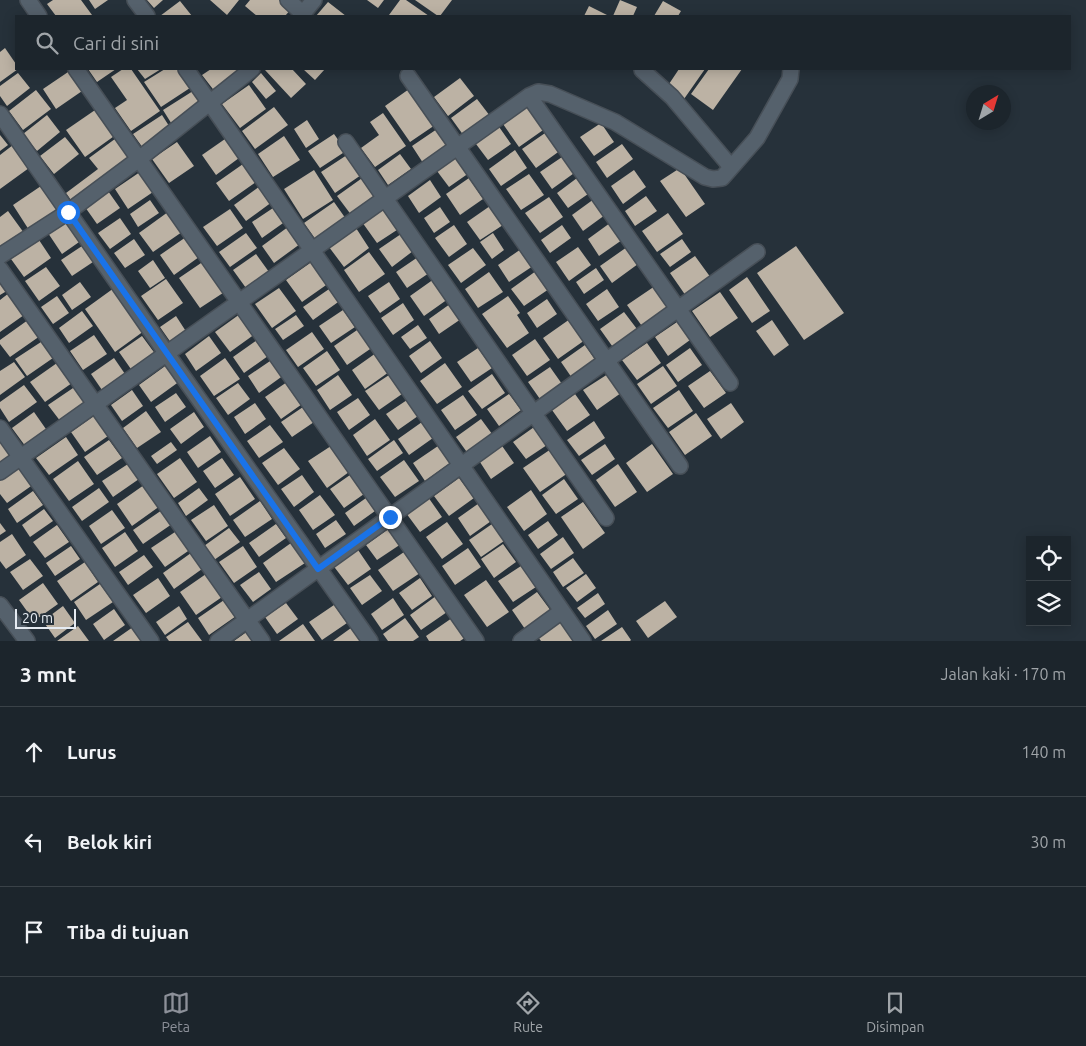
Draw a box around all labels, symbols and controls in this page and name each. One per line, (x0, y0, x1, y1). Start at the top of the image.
search box (15, 15, 1071, 70)
icon: search (33, 29, 61, 57)
text: Cari di sini (73, 32, 159, 54)
north arrow (966, 85, 1011, 130)
route start (57, 201, 80, 224)
route end (379, 506, 402, 529)
map controls (1026, 536, 1071, 626)
button: locate (1026, 536, 1071, 581)
button: layers (1026, 581, 1071, 626)
scale bar (15, 606, 76, 629)
text: 20 m (22, 610, 53, 626)
text: 3 mnt (20, 662, 76, 686)
text: Jalan kaki · 170 m (941, 665, 1066, 683)
icon: ahead (20, 738, 48, 766)
text: Lurus (67, 741, 116, 763)
text: 140 m (1021, 743, 1066, 761)
icon: left (20, 828, 48, 856)
text: Belok kiri (67, 831, 152, 853)
text: 30 m (1030, 833, 1066, 851)
icon: arrive (20, 918, 48, 946)
text: Tiba di tujuan (67, 921, 189, 943)
tab: Peta (162, 989, 190, 1035)
tab: Rute (513, 989, 543, 1035)
tab: Disimpan (866, 989, 924, 1035)

